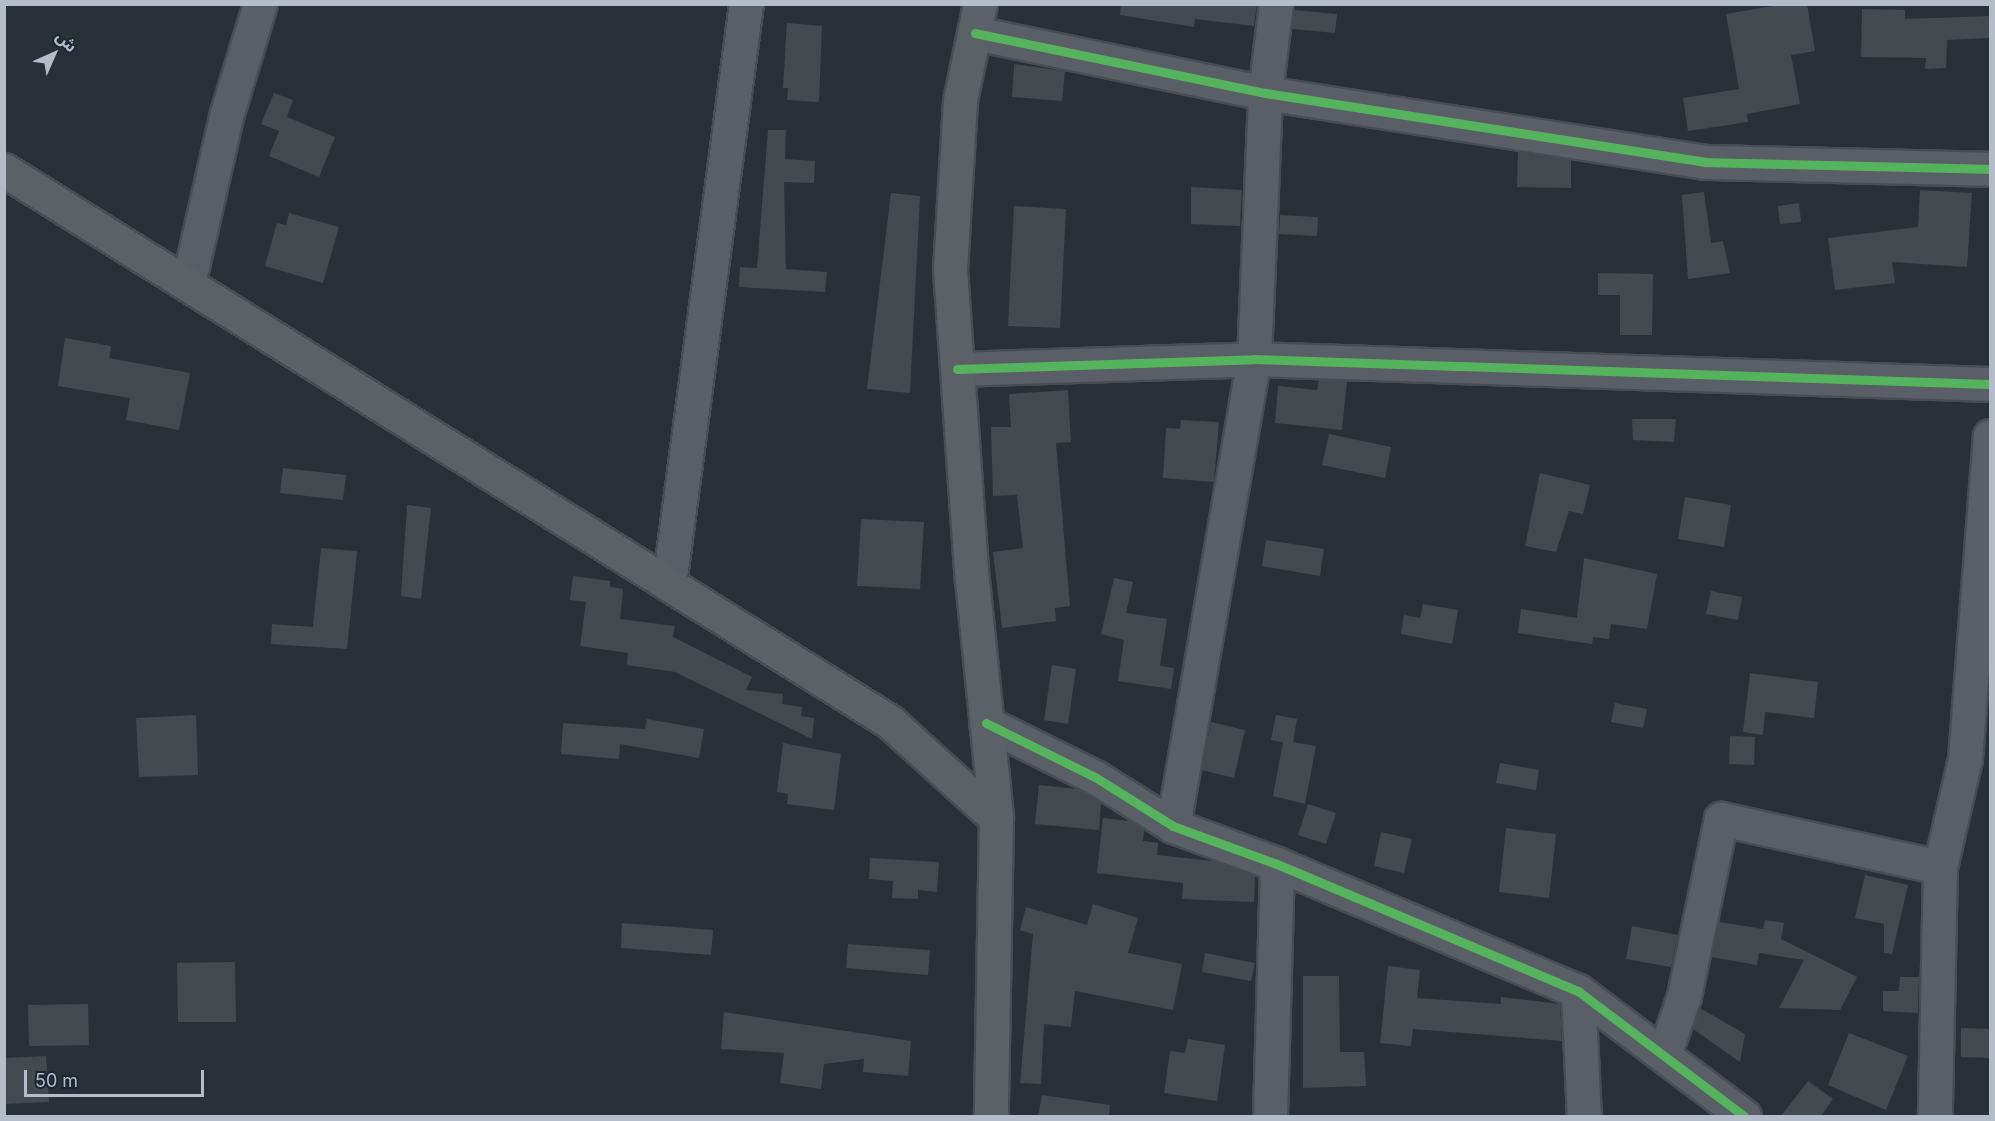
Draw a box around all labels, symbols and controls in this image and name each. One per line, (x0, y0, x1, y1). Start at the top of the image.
north arrow (24, 24, 84, 84)
text: ش (52, 26, 82, 56)
scale bar (27, 1058, 207, 1096)
text: 50 m (35, 1070, 78, 1091)

